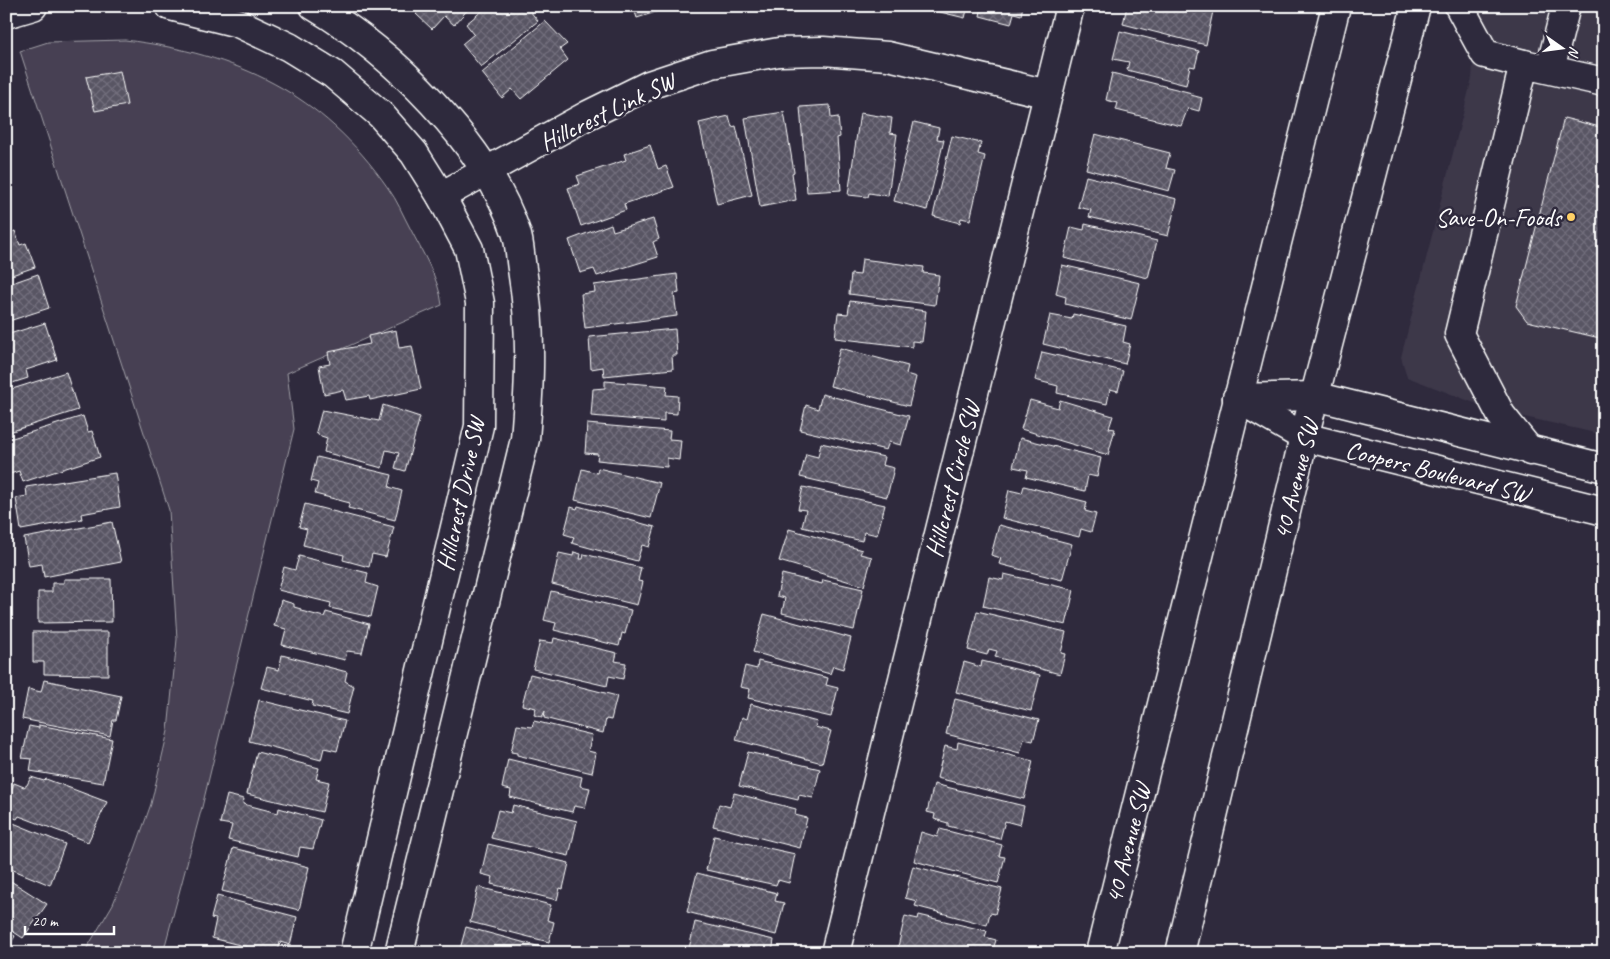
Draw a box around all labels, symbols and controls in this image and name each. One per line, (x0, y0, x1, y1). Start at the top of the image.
north arrow (1538, 22, 1588, 72)
text: N (1564, 45, 1583, 60)
street label: Hillcrest Link SW (534, 64, 683, 159)
place label: Save-On-Foods (1435, 202, 1563, 234)
marker: Save-On-Foods (1565, 211, 1577, 223)
street label: Hillcrest Circle SW (918, 395, 989, 561)
street label: Hillcrest Drive SW (429, 412, 493, 574)
street label: 40 Avenue SW (1266, 413, 1327, 543)
street label: Coopers Boulevard SW (1342, 434, 1536, 511)
street label: 40 Avenue SW (1098, 777, 1159, 907)
scale bar (25, 904, 114, 936)
text: 20 m (32, 912, 59, 931)

